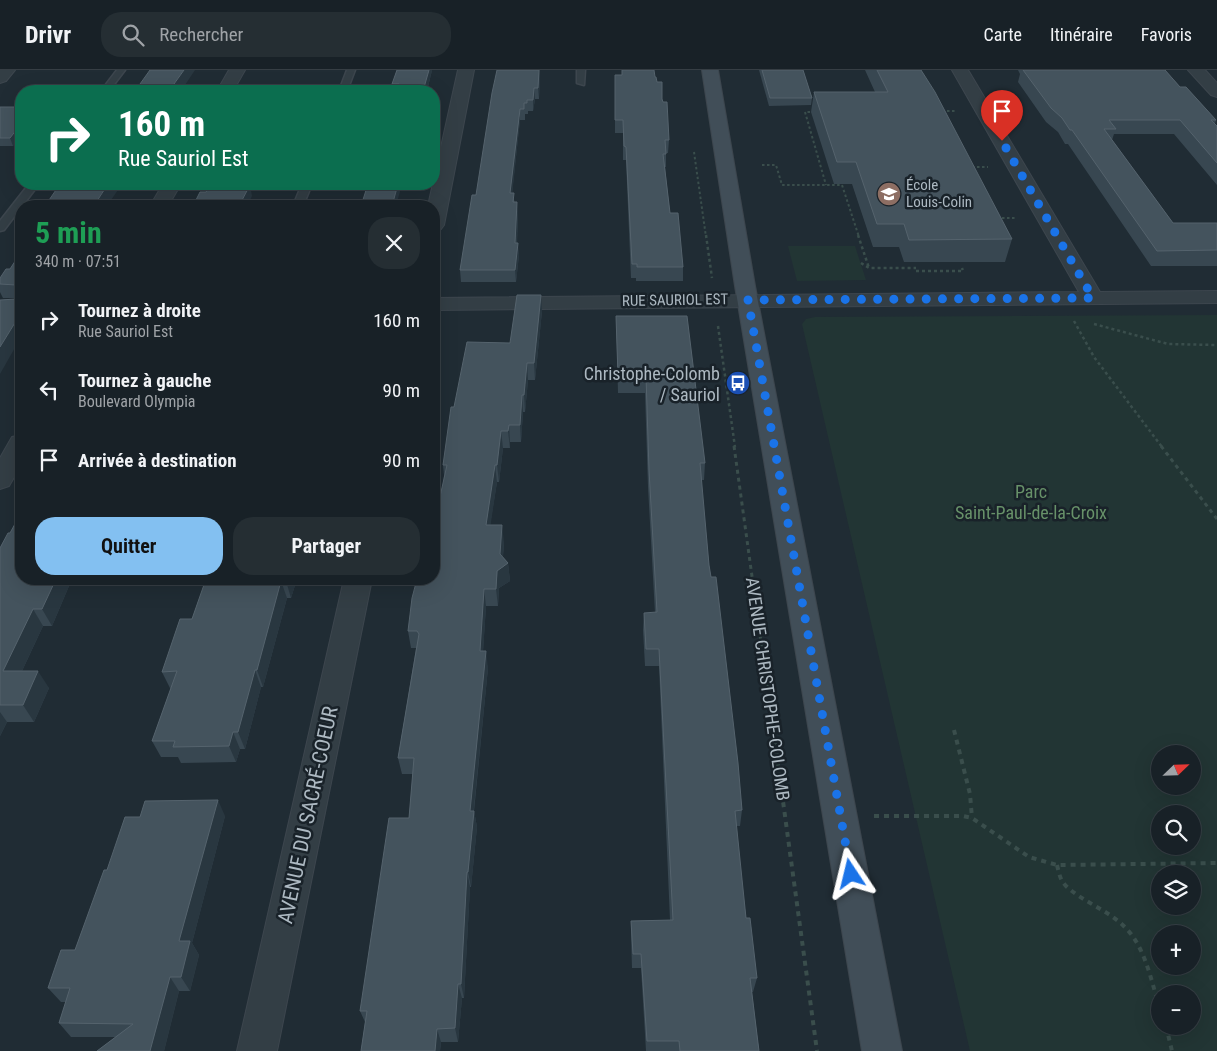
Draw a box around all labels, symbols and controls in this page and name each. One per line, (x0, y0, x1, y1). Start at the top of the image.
search box (101, 12, 451, 57)
text: Drivr (25, 21, 71, 49)
icon: search (119, 21, 147, 49)
text: Rechercher (159, 23, 243, 46)
text: Carte (983, 24, 1022, 45)
text: Itinéraire (1050, 24, 1113, 45)
text: Favoris (1141, 24, 1192, 45)
pin (981, 90, 1023, 141)
icon: arrive (988, 97, 1016, 125)
text: 160 m (118, 104, 205, 145)
icon: right (35, 105, 100, 170)
text: Rue Sauriol Est (118, 146, 249, 171)
place label: École Louis-Colin (906, 176, 972, 211)
school or university icon: École Louis-Colin (876, 181, 902, 207)
text: 5 min (35, 215, 102, 250)
button: close (368, 217, 420, 269)
text: 340 m · 07:51 (35, 252, 121, 271)
street label: RUE SAURIOL EST (622, 290, 729, 310)
text: Tournez à droite (78, 299, 201, 322)
icon: right (35, 306, 63, 334)
text: 160 m (373, 309, 420, 332)
text: Rue Sauriol Est (78, 322, 173, 341)
place label: Christophe-Colomb / Sauriol (584, 363, 720, 405)
text: Tournez à gauche (78, 369, 211, 392)
bus stop icon: Christophe-Colomb / Sauriol (725, 370, 751, 396)
icon: left (35, 376, 63, 404)
text: 90 m (383, 379, 420, 402)
text: Boulevard Olympia (78, 392, 196, 411)
icon: arrive (35, 446, 63, 474)
text: Arrivée à destination (78, 449, 237, 472)
text: 90 m (383, 449, 420, 472)
park label: Parc Saint-Paul-de-la-Croix (955, 481, 1107, 523)
button: Quitter (35, 517, 223, 575)
button: Partager (233, 517, 420, 575)
street label: AVENUE CHRISTOPHE-COLOMB (742, 576, 794, 802)
street label: AVENUE DU SACRÉ-COEUR (273, 704, 343, 926)
north arrow (1151, 745, 1201, 795)
map controls (1151, 745, 1201, 1035)
button: search (1151, 805, 1201, 855)
position arrow (824, 847, 876, 899)
button: layers (1151, 865, 1201, 915)
button: + (1151, 925, 1201, 975)
button: − (1151, 985, 1201, 1035)

